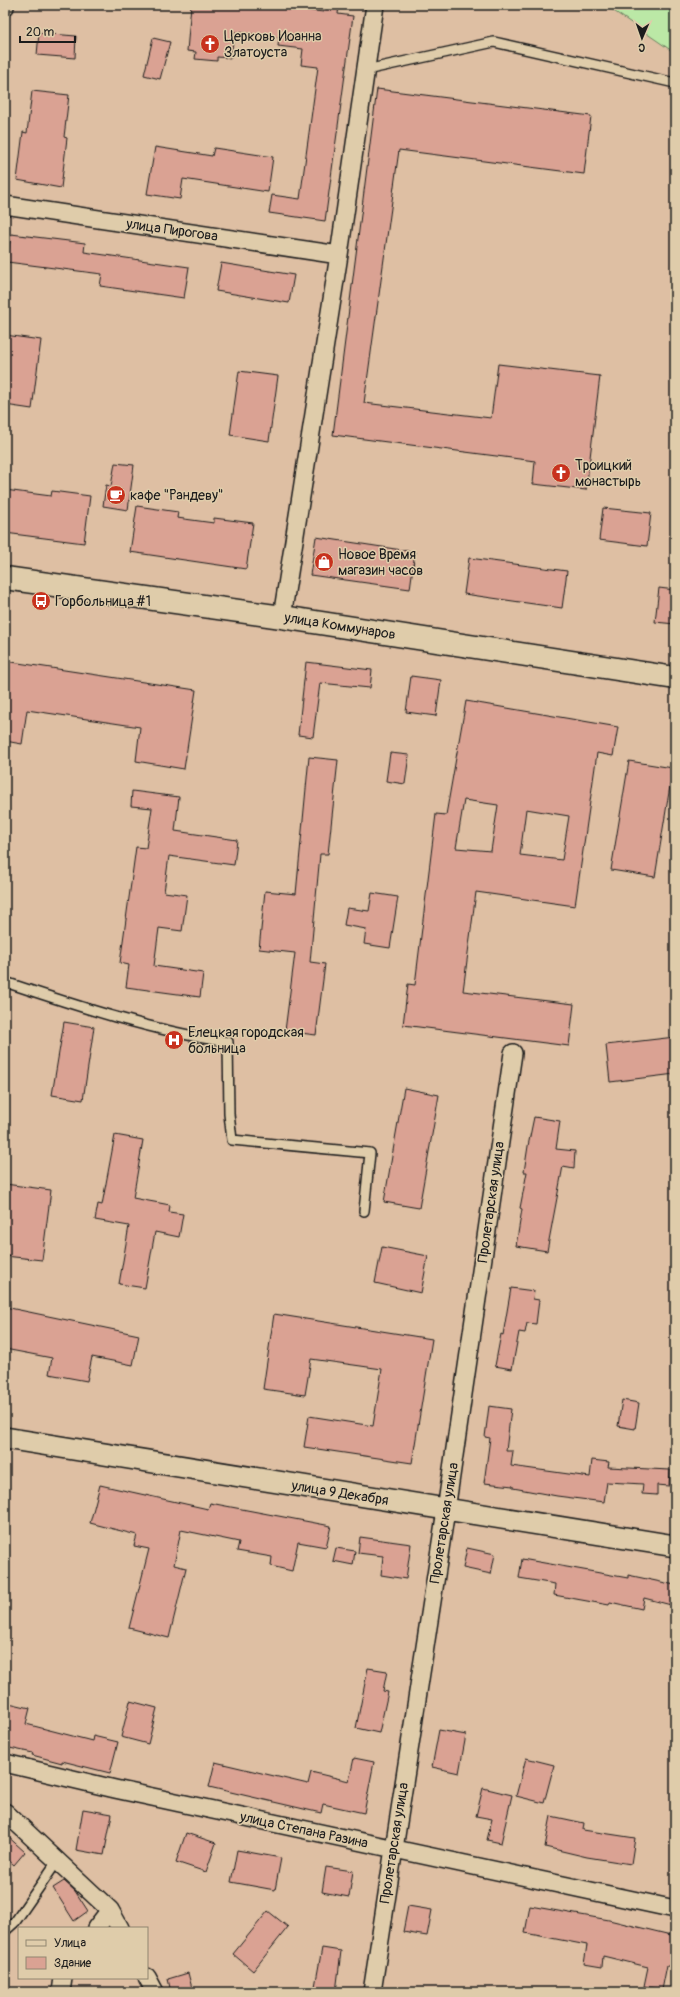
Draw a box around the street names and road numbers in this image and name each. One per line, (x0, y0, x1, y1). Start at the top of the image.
street label: улица Пирогова (124, 215, 219, 245)
street label: улица Коммунаров (282, 609, 397, 643)
street label: Пролетарская улица (474, 1140, 508, 1264)
street label: Пролетарская улица (426, 1461, 462, 1585)
street label: улица 9 Декабря (289, 1477, 390, 1509)
street label: Пролетарская улица (376, 1781, 412, 1905)
street label: улица Степана Разина (237, 1808, 370, 1852)

